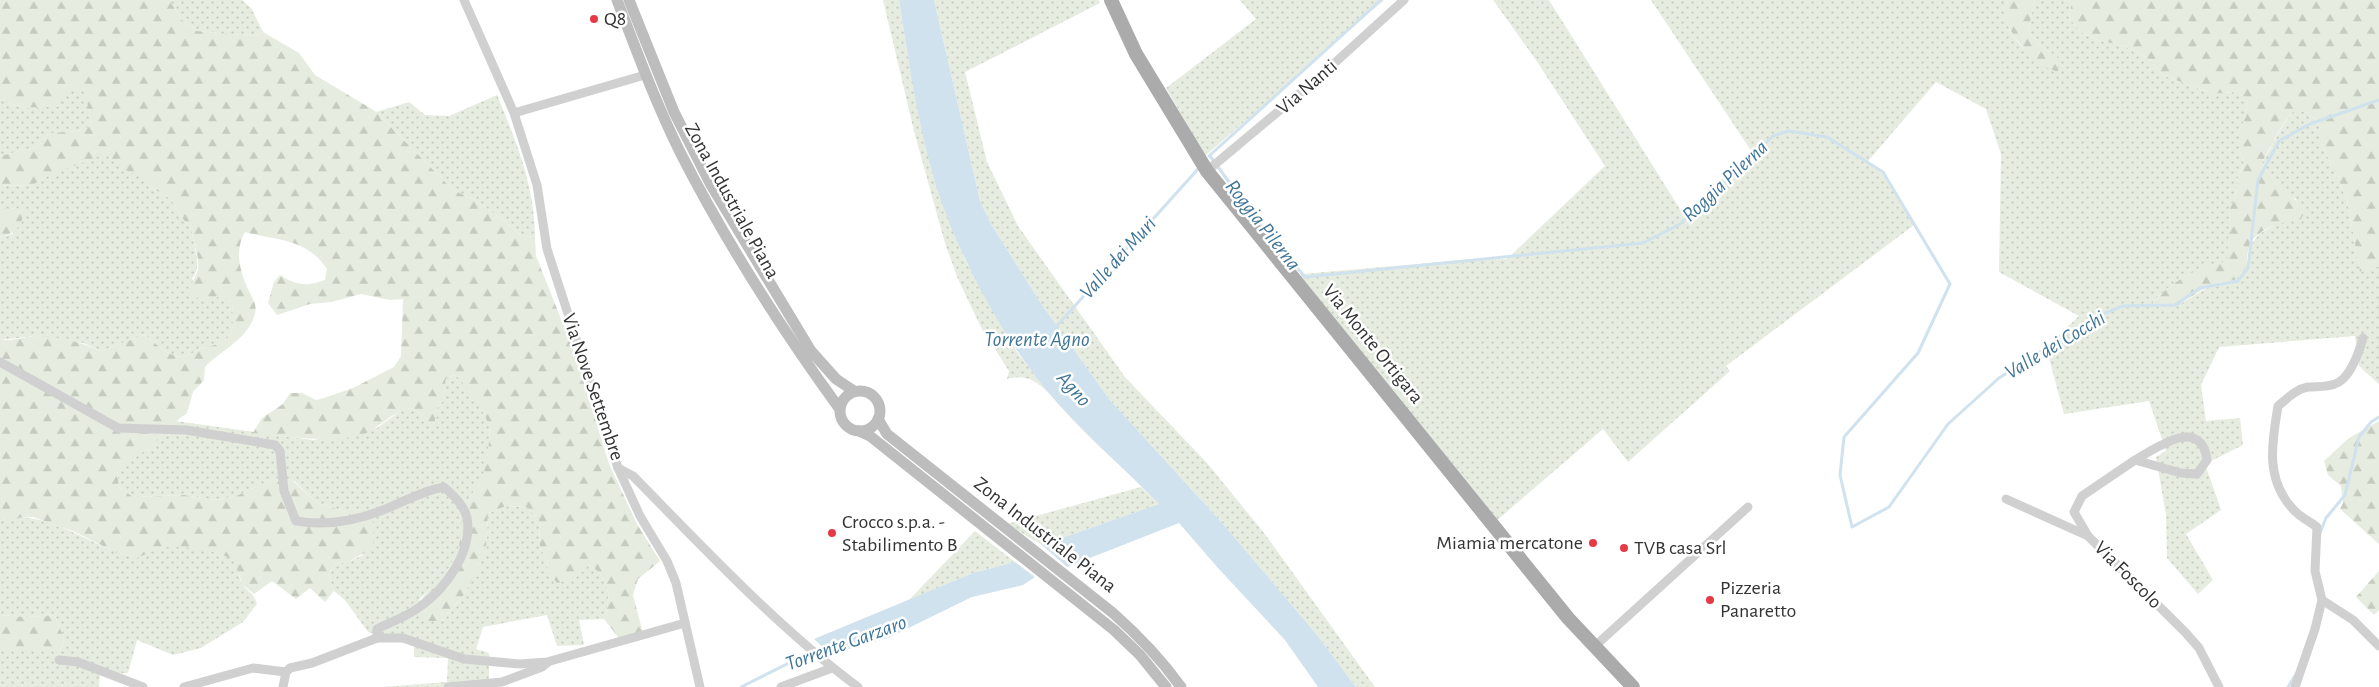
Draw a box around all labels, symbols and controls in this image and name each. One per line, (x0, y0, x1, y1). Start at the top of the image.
place label: Q8 (604, 9, 626, 29)
marker: Q8 (588, 13, 600, 25)
street label: Via Nanti (1273, 56, 1341, 118)
street label: Zona Industriale Piana (681, 120, 783, 282)
water label: Roggia Pilerna (1678, 136, 1772, 226)
water label: Roggia Pilerna (1221, 176, 1305, 274)
water label: Valle dei Muri (1076, 213, 1160, 303)
street label: Via Monte Ortigara (1319, 281, 1427, 407)
water label: Valle dei Cocchi (2001, 307, 2109, 383)
street label: Via Nove Settembre (558, 311, 628, 463)
water label: Torrente Agno (984, 329, 1090, 350)
water label: Agno (1052, 367, 1095, 411)
street label: Zona Industriale Piana (970, 474, 1120, 596)
place label: Crocco s.p.a. - Stabilimento B (842, 512, 957, 555)
marker: Crocco s.p.a. - Stabilimento B (826, 527, 838, 539)
place label: Miamia mercatone (1436, 533, 1583, 553)
marker: Miamia mercatone (1587, 537, 1599, 549)
street label: Via Foscolo (2090, 537, 2166, 613)
place label: TVB casa Srl (1634, 538, 1726, 558)
marker: TVB casa Srl (1618, 542, 1630, 554)
place label: Pizzeria Panaretto (1720, 578, 1796, 621)
marker: Pizzeria Panaretto (1704, 594, 1716, 606)
water label: Torrente Garzaro (783, 611, 909, 675)

